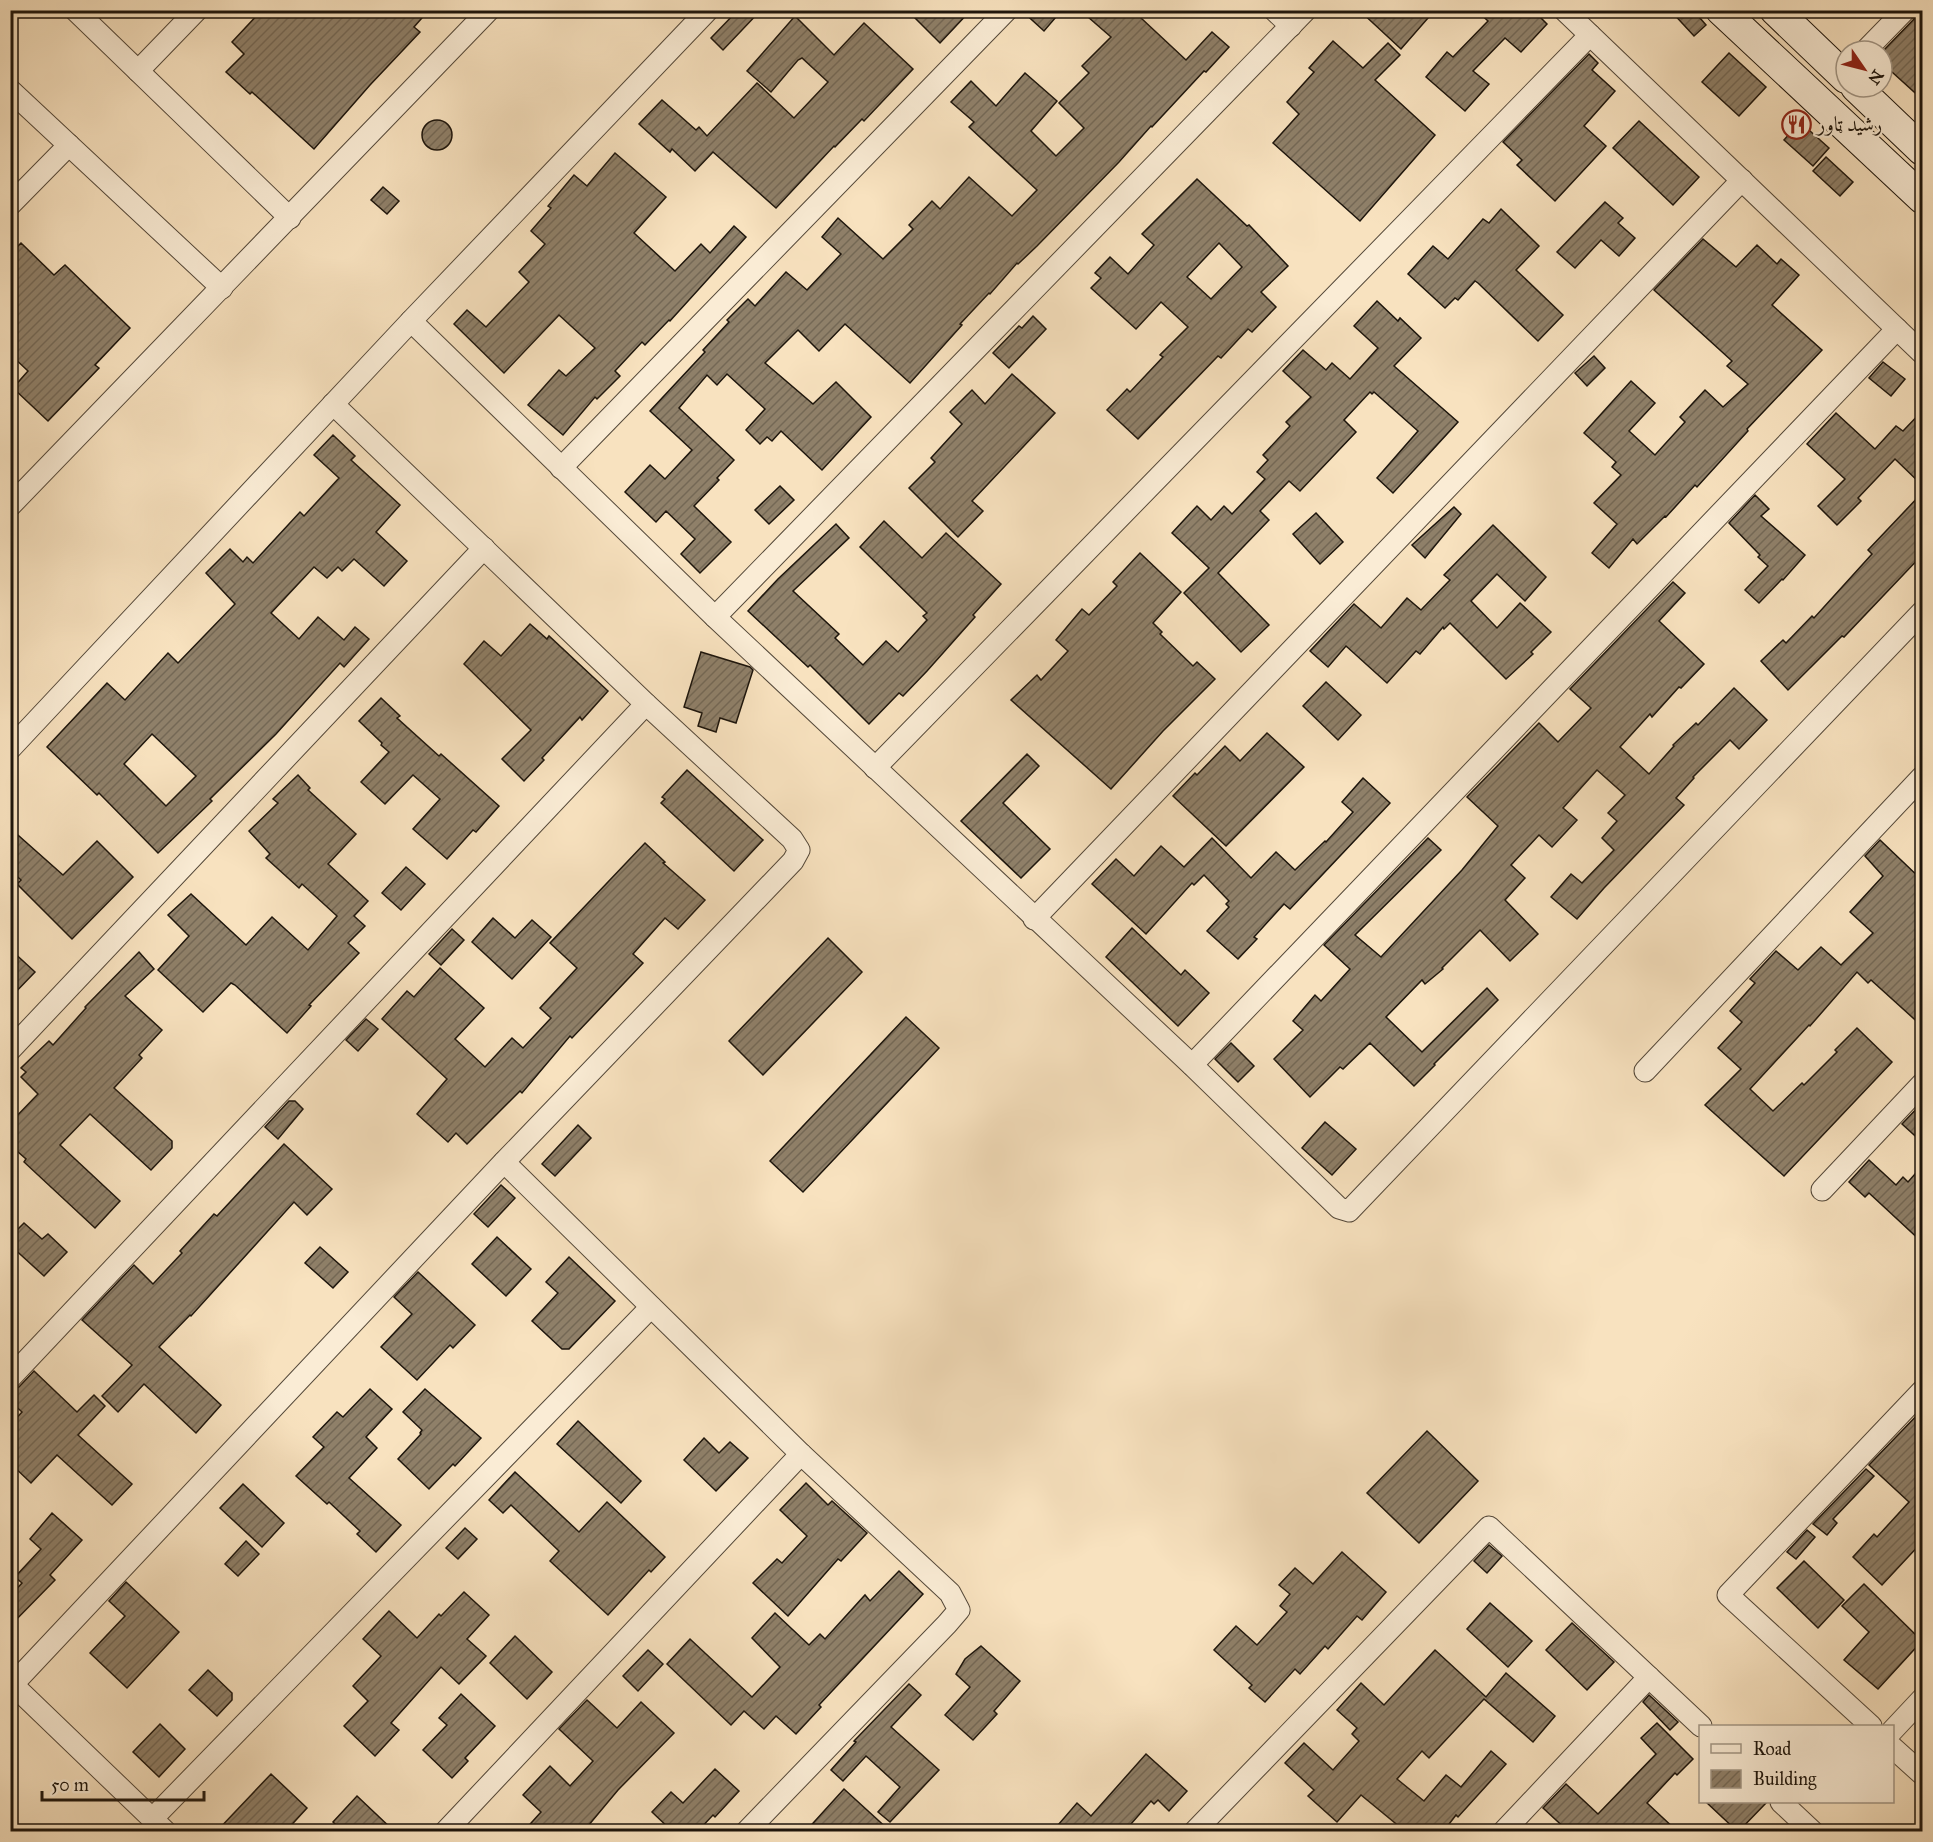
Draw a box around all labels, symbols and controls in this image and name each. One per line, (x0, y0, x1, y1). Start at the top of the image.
north arrow (1834, 39, 1894, 99)
text: N (1864, 66, 1888, 89)
restaurant icon: رشید ټاور (1780, 108, 1812, 140)
place label: رشید ټاور (1815, 111, 1882, 137)
legend (1699, 1725, 1894, 1803)
text: Road (1753, 1738, 1791, 1760)
scale bar (42, 1764, 204, 1802)
text: Building (1753, 1768, 1817, 1791)
text: 50 m (51, 1774, 89, 1796)

